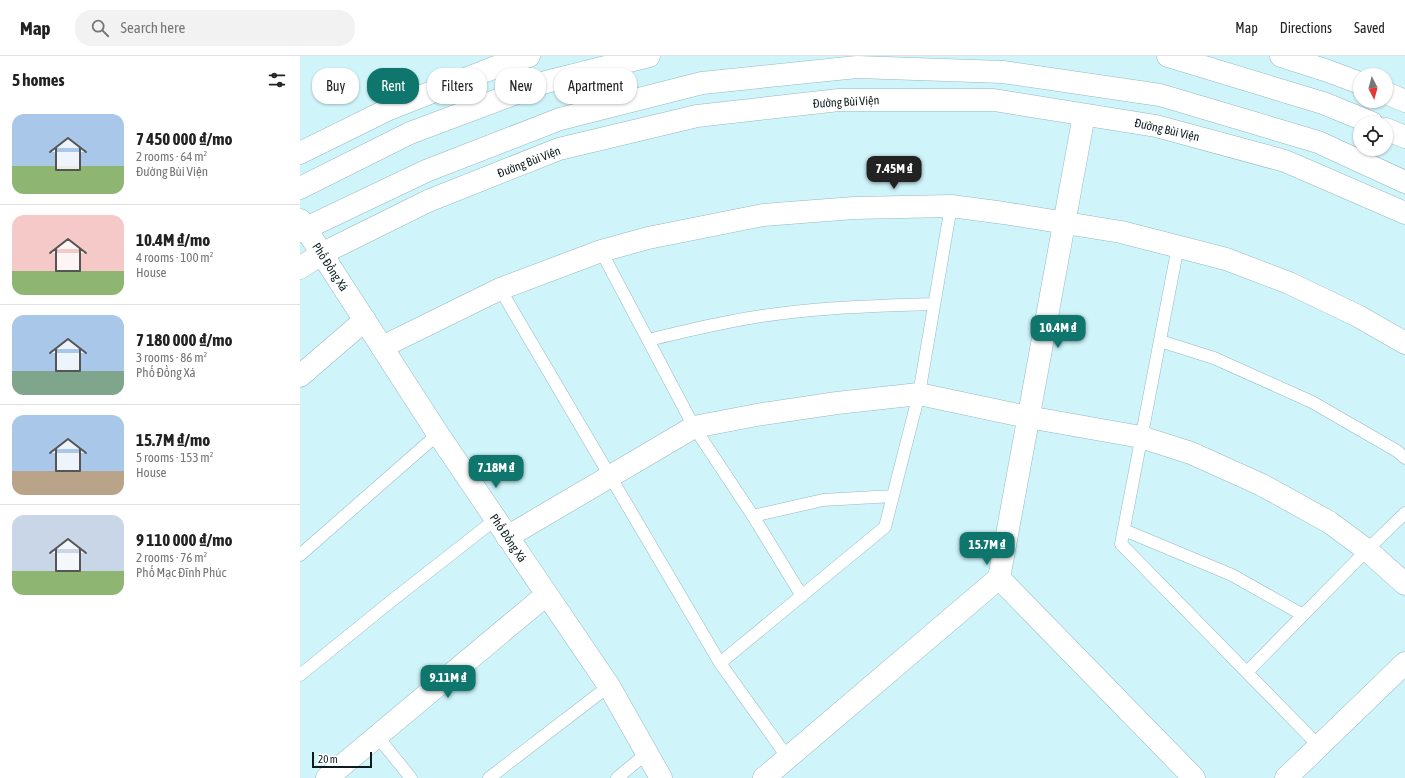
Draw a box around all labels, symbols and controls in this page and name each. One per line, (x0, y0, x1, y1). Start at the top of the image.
search box (75, 10, 355, 46)
text: Map (20, 17, 51, 39)
icon: search (89, 17, 111, 39)
text: Search here (121, 19, 185, 36)
text: Map (1235, 20, 1258, 36)
text: Directions (1280, 20, 1332, 36)
text: Saved (1354, 20, 1385, 36)
chip: Buy (312, 68, 359, 104)
chip: Rent (367, 68, 419, 104)
chip: Filters (427, 68, 487, 104)
chip: New (495, 68, 546, 104)
chip: Apartment (554, 68, 637, 104)
north arrow (1353, 68, 1393, 108)
map controls (1353, 68, 1393, 156)
icon: filters (266, 69, 288, 91)
text: 5 homes (12, 70, 65, 90)
street label: Đường Bùi Viện (812, 93, 880, 111)
street label: Đường Bùi Viện (1133, 116, 1201, 144)
button: locate (1353, 116, 1393, 156)
text: 7 450 000 ₫/mo (136, 129, 232, 149)
icon: home (44, 130, 92, 178)
street label: Đường Bùi Viện (495, 144, 563, 180)
text: 2 rooms · 64 m² (136, 149, 207, 164)
pin: 7.45M ₫ (857, 156, 931, 190)
text: 7.45M ₫ (876, 161, 912, 176)
text: Đường Bùi Viện (136, 164, 208, 179)
text: 10.4M ₫/mo (136, 230, 210, 250)
icon: home (44, 231, 92, 279)
street label: Phố Đồng Xá (309, 240, 351, 294)
text: 4 rooms · 100 m² (136, 250, 213, 265)
text: House (136, 265, 166, 280)
pin: 10.4M ₫ (1021, 315, 1095, 349)
text: 10.4M ₫ (1040, 320, 1076, 335)
text: 7 180 000 ₫/mo (136, 330, 232, 350)
icon: home (44, 331, 92, 379)
text: 3 rooms · 86 m² (136, 350, 207, 365)
text: Phố Đồng Xá (136, 365, 196, 380)
text: 15.7M ₫/mo (136, 430, 210, 450)
icon: home (44, 431, 92, 479)
text: 5 rooms · 153 m² (136, 450, 213, 465)
pin: 7.18M ₫ (459, 455, 533, 489)
text: 7.18M ₫ (478, 460, 514, 475)
text: House (136, 465, 166, 480)
street label: Phố Đồng Xá (487, 511, 529, 565)
text: 9 110 000 ₫/mo (136, 530, 232, 550)
icon: home (44, 531, 92, 579)
pin: 15.7M ₫ (950, 532, 1024, 566)
text: 15.7M ₫ (969, 537, 1005, 552)
text: 2 rooms · 76 m² (136, 550, 207, 565)
text: Phố Mạc Đĩnh Phúc (136, 565, 226, 580)
pin: 9.11M ₫ (411, 665, 485, 699)
text: 9.11M ₫ (430, 670, 466, 685)
scale bar (312, 750, 372, 769)
text: 20 m (318, 753, 338, 765)

